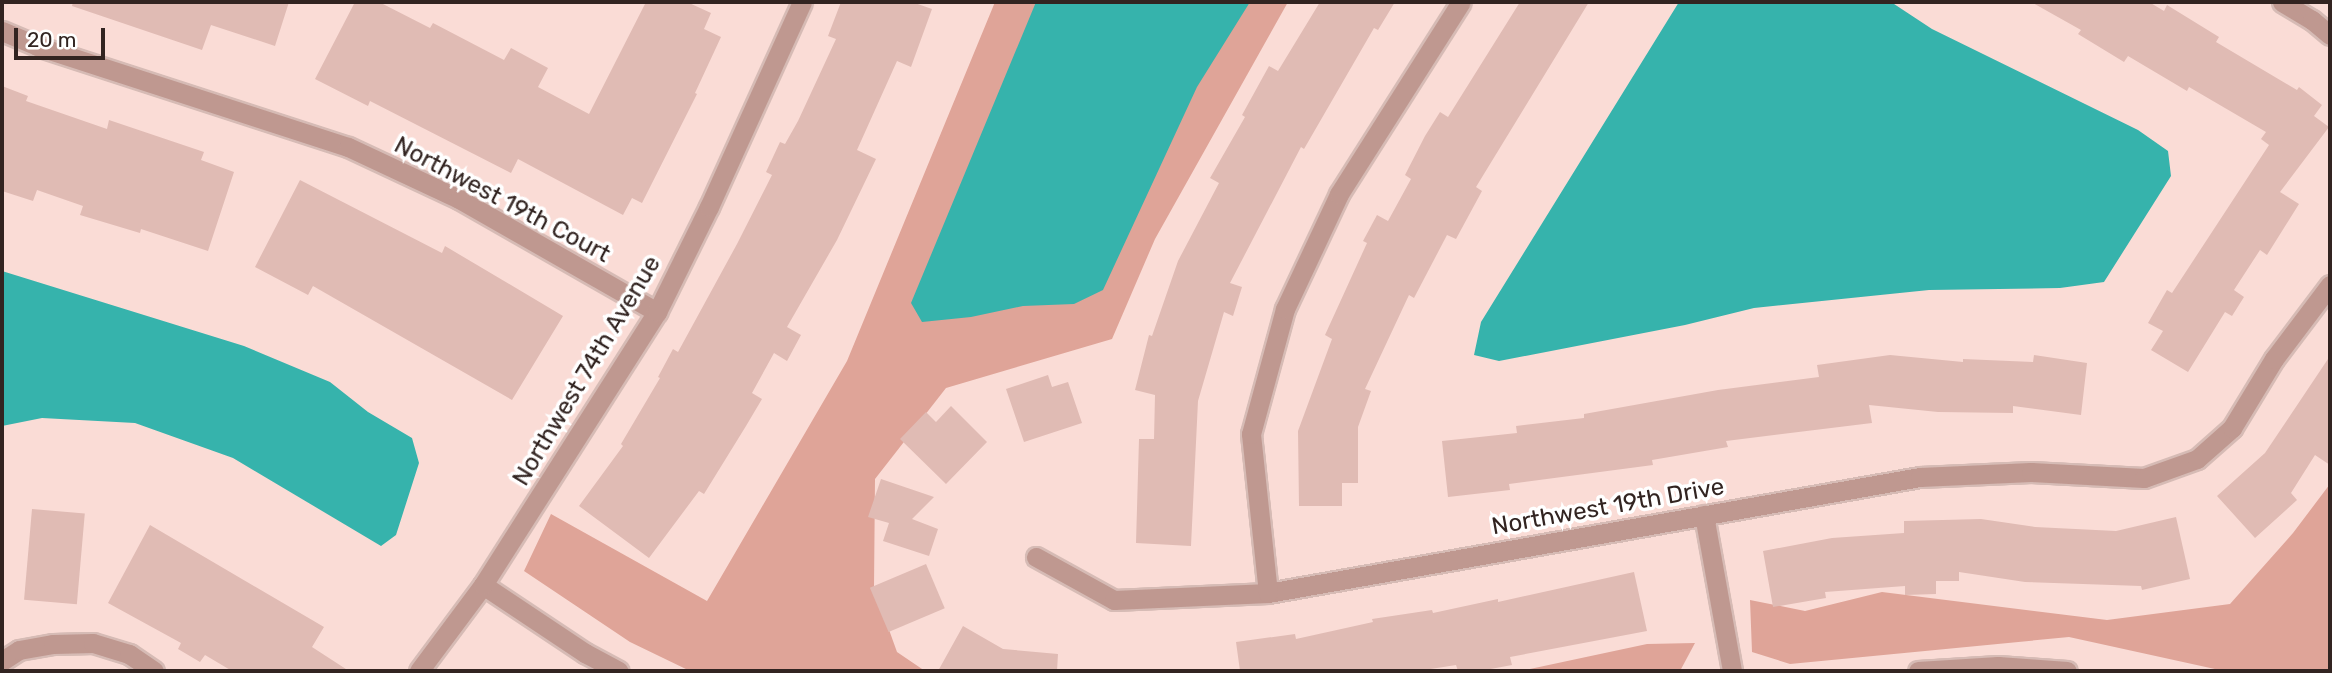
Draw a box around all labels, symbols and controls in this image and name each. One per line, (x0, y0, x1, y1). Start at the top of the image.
scale bar (18, 14, 108, 58)
text: 20 m (27, 27, 76, 52)
street label: Northwest 19th Court (389, 131, 615, 269)
street label: Northwest 74th Avenue (507, 251, 667, 491)
street label: Northwest 19th Drive (1490, 472, 1726, 542)

